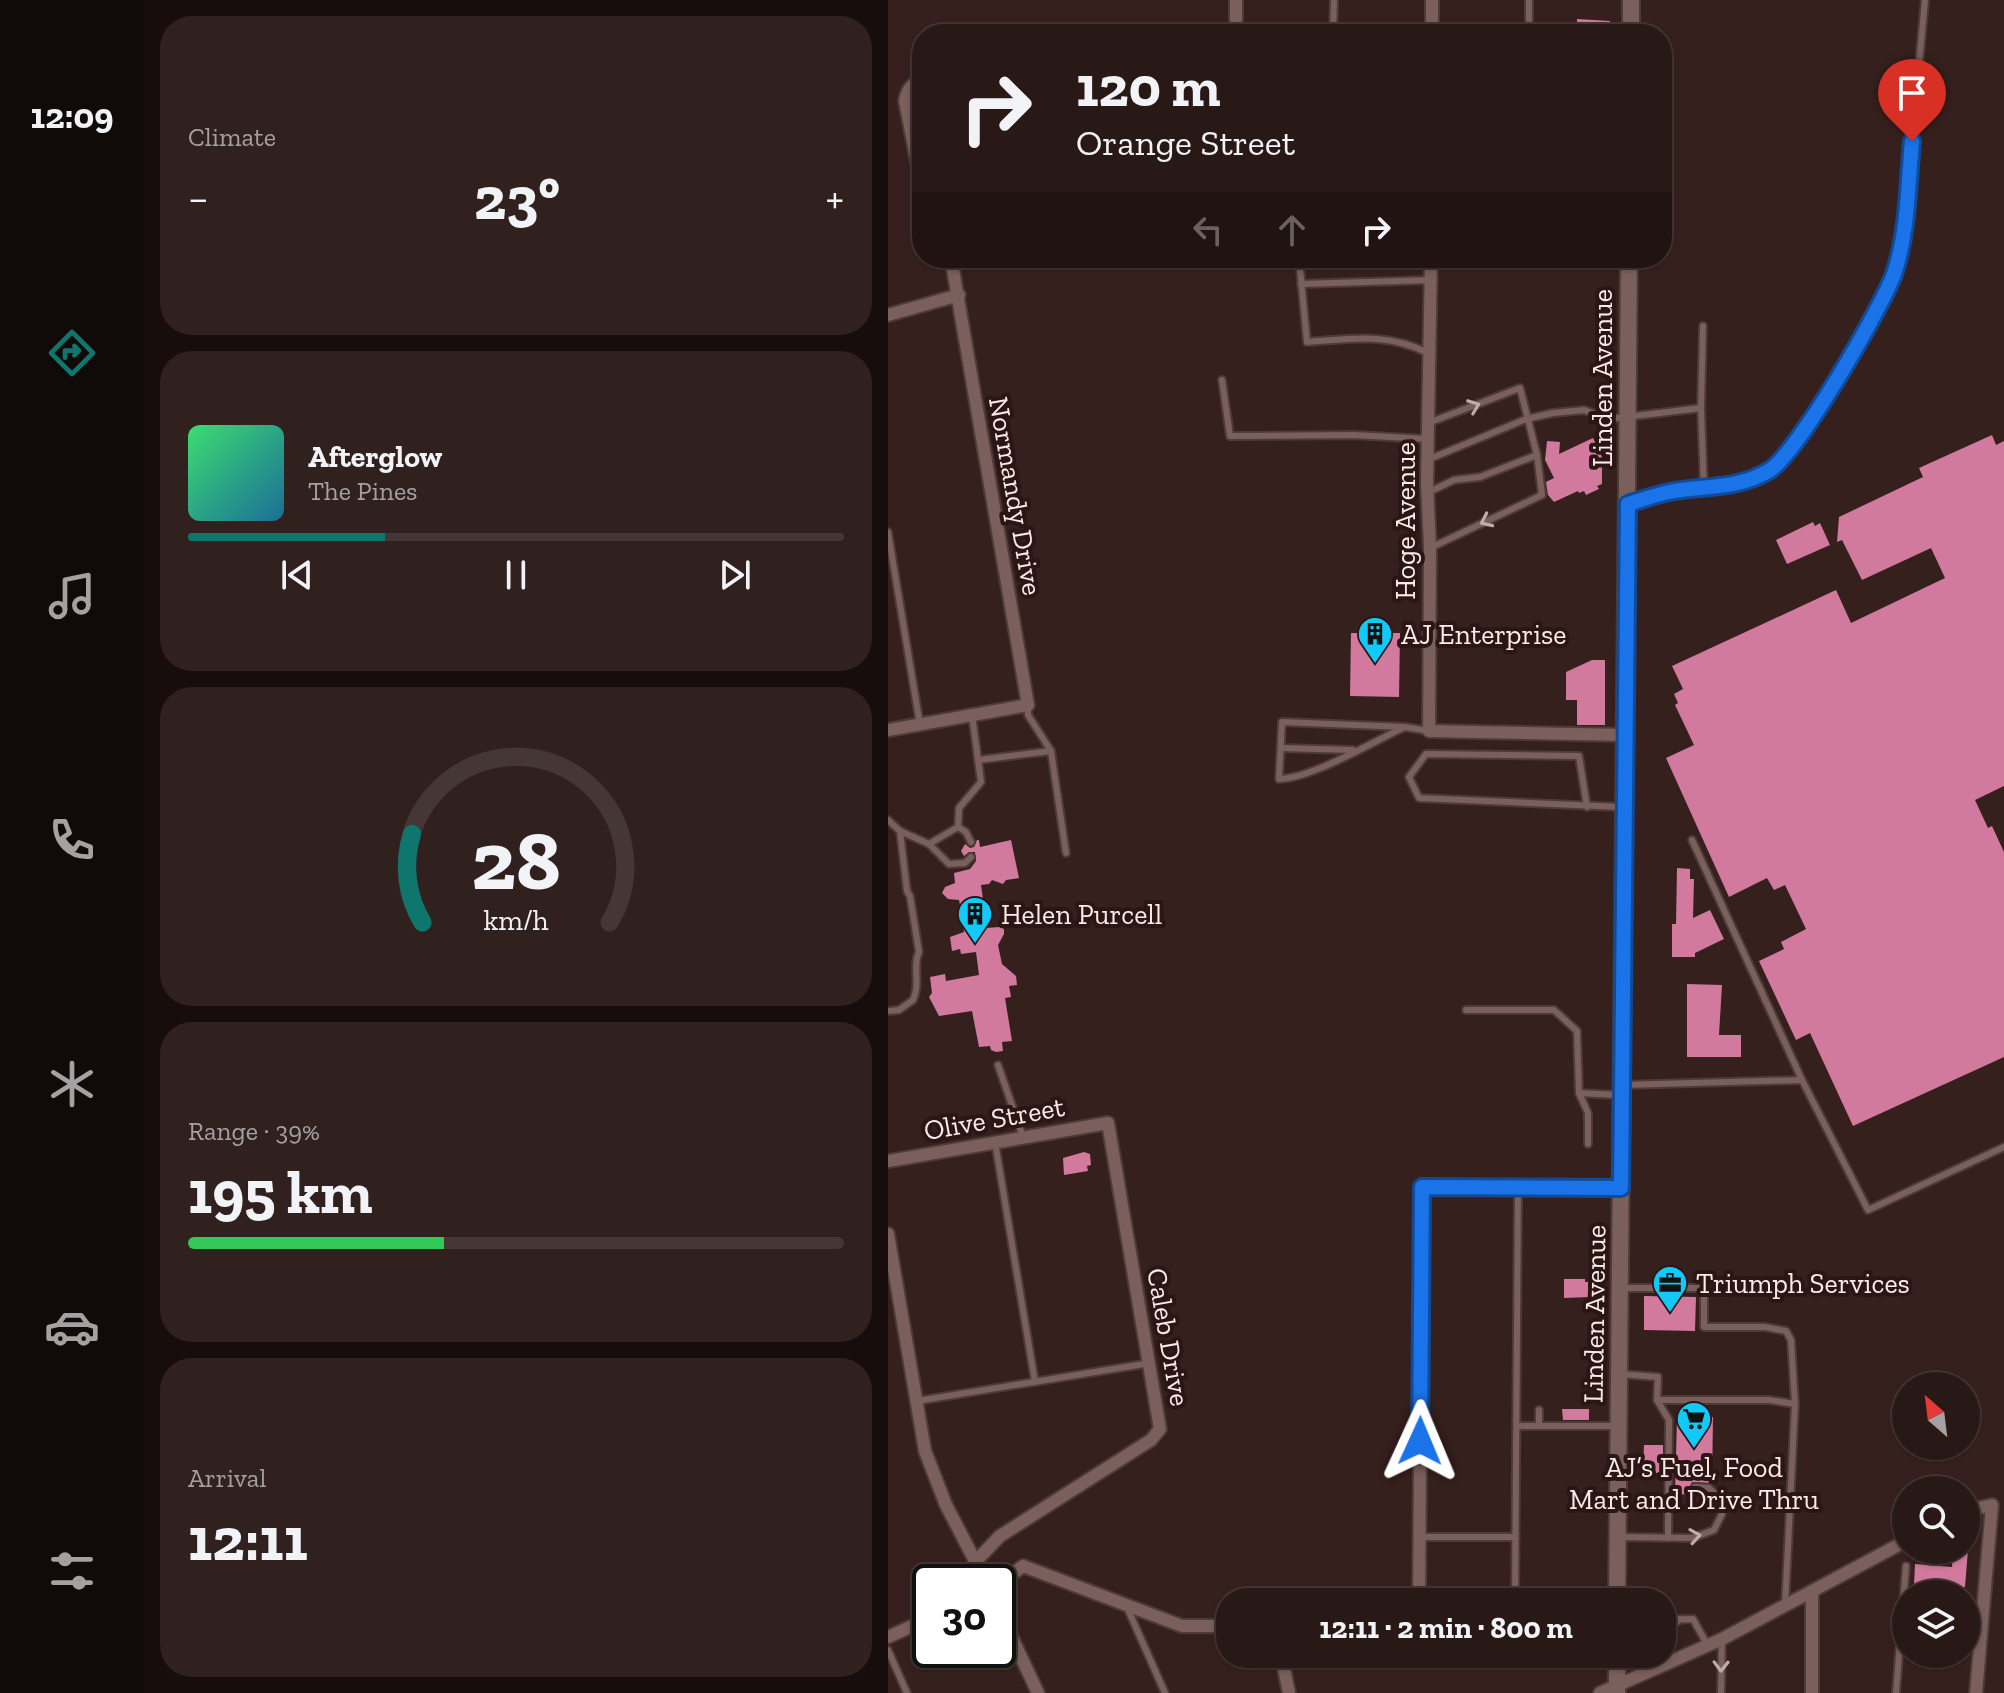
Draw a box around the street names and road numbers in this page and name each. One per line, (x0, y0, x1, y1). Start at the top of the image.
street label: Linden Avenue (1586, 289, 1619, 467)
street label: Normandy Drive (982, 394, 1049, 598)
street label: Hoge Avenue (1389, 442, 1422, 600)
street label: Olive Street (921, 1090, 1068, 1147)
street label: Linden Avenue (1576, 1225, 1613, 1403)
street label: Caleb Drive (1140, 1266, 1197, 1409)

